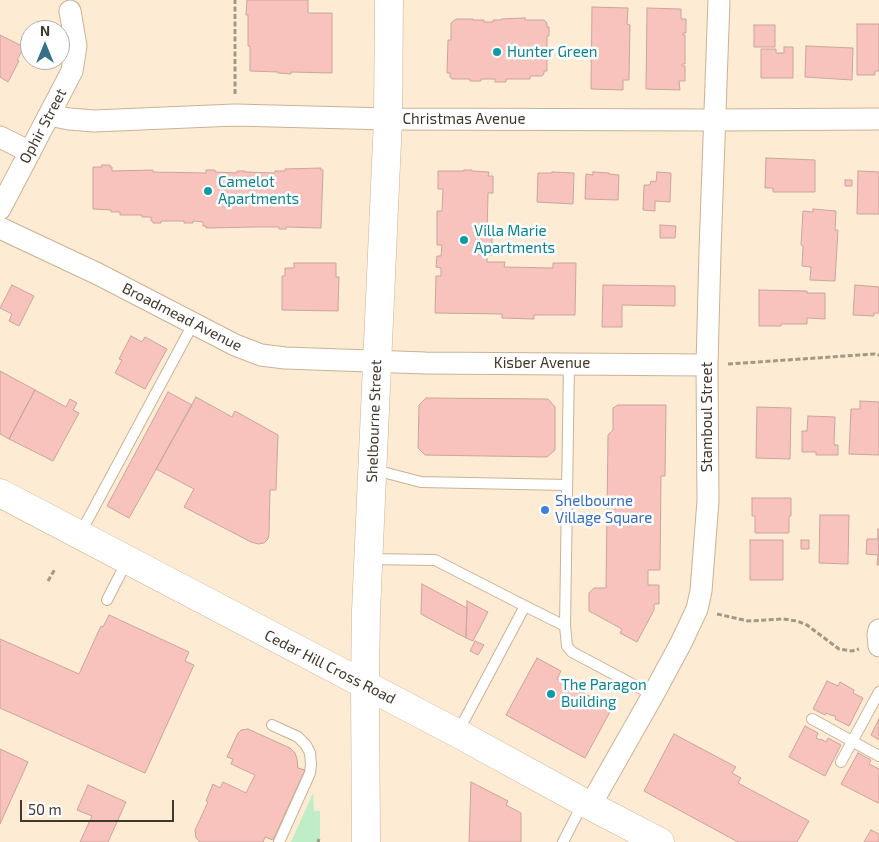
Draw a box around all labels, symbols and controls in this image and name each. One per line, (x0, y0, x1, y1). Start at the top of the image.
north arrow (20, 20, 70, 70)
text: N (40, 22, 50, 39)
place label: Hunter Green (507, 43, 597, 61)
marker: Hunter Green (491, 46, 503, 58)
street label: Ophir Street (16, 85, 70, 167)
street label: Christmas Avenue (403, 110, 525, 128)
place label: Camelot Apartments (218, 173, 299, 208)
marker: Camelot Apartments (202, 185, 214, 197)
place label: Villa Marie Apartments (474, 222, 555, 257)
marker: Villa Marie Apartments (458, 234, 470, 246)
street label: Broadmead Avenue (119, 279, 245, 355)
street label: Kisber Avenue (494, 354, 590, 372)
street label: Shelbourne Street (363, 359, 385, 483)
street label: Stamboul Street (698, 362, 716, 472)
place label: Shelbourne Village Square (555, 492, 652, 527)
marker: Shelbourne Village Square (539, 504, 551, 516)
street label: Cedar Hill Cross Road (261, 626, 399, 708)
place label: The Paragon Building (561, 676, 647, 711)
marker: The Paragon Building (545, 688, 557, 700)
scale bar (22, 790, 176, 822)
text: 50 m (28, 800, 62, 818)

